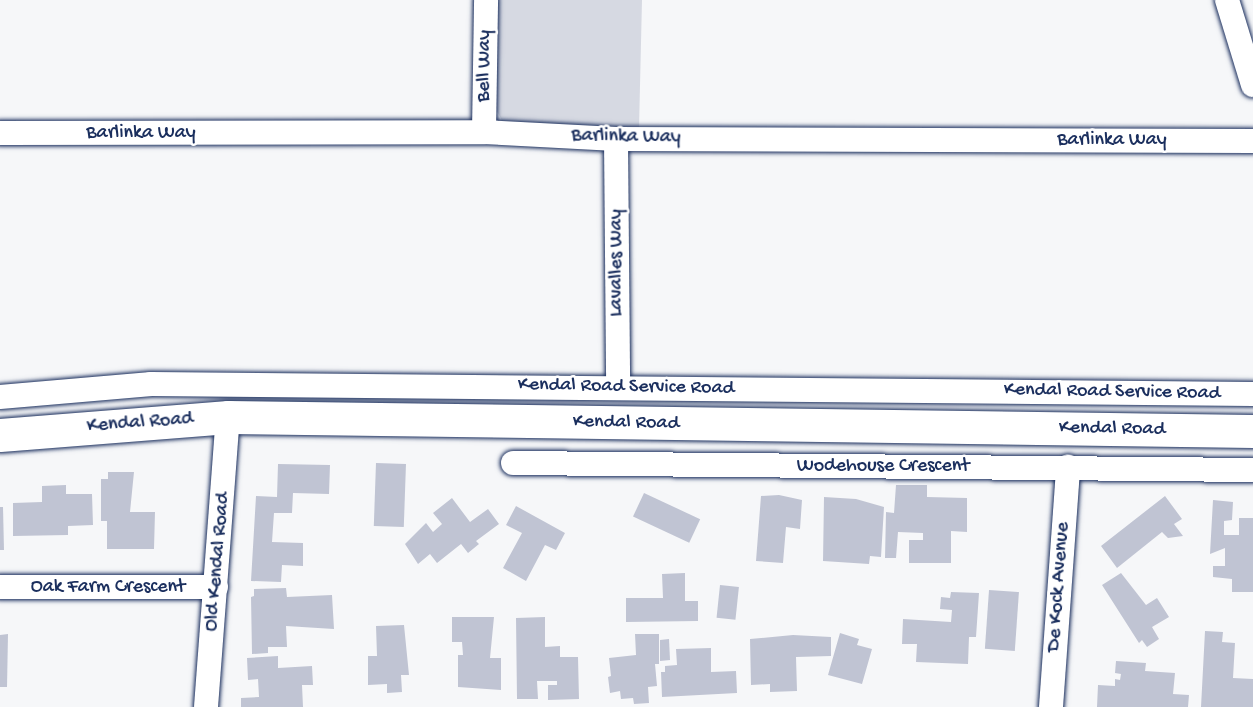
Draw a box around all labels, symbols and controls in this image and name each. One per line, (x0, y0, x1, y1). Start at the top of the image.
street label: Bell Way (472, 30, 498, 102)
street label: Barlinka Way (86, 121, 196, 145)
street label: Barlinka Way (571, 124, 681, 150)
street label: Barlinka Way (1057, 128, 1167, 152)
street label: Lavalles Way (605, 209, 629, 317)
street label: Kendal Road Service Road (518, 373, 734, 401)
street label: Kendal Road Service Road (1004, 378, 1220, 406)
street label: Kendal Road (86, 407, 194, 439)
street label: Kendal Road (573, 410, 679, 436)
street label: Kendal Road (1059, 416, 1165, 442)
street label: Wodehouse Crescent (797, 454, 969, 478)
street label: Old Kendal Road (200, 492, 236, 632)
street label: De Kock Avenue (1042, 521, 1076, 653)
street label: Oak Farm Crescent (31, 575, 185, 599)

